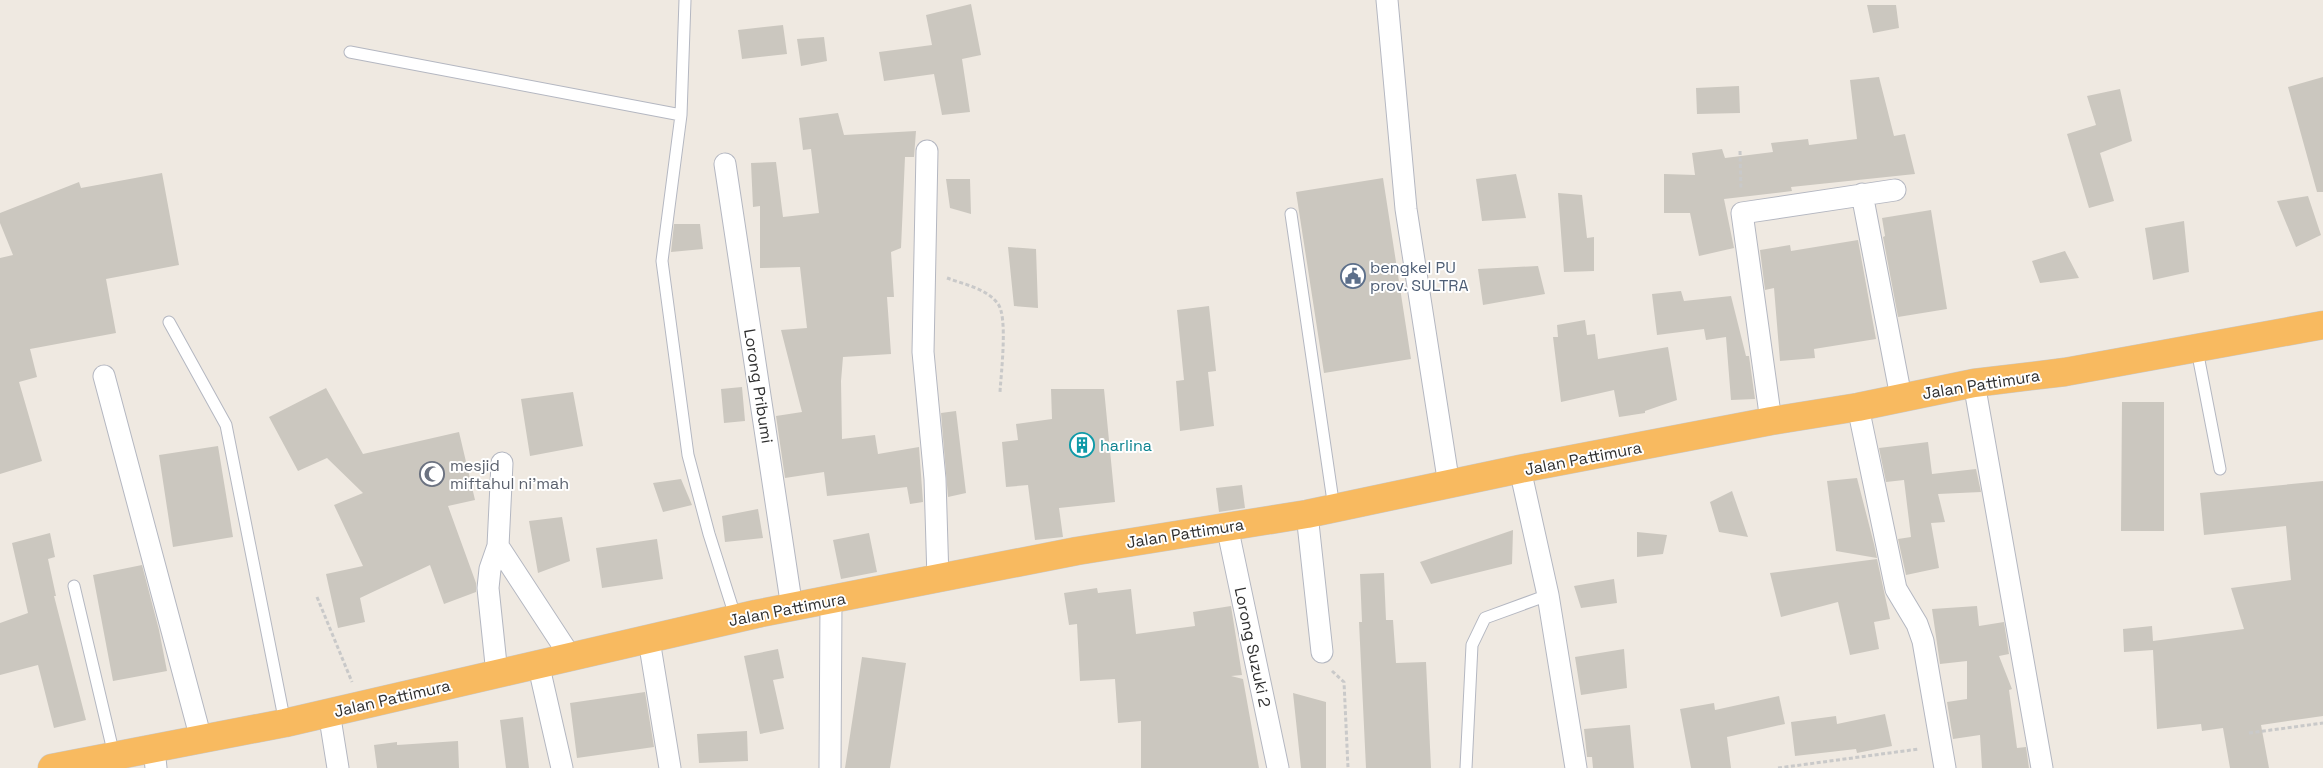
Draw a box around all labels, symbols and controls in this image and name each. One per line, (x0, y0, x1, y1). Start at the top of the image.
place label: bengkel PU prov. SULTRA (1370, 257, 1469, 296)
public building icon: bengkel PU prov. SULTRA (1340, 263, 1366, 289)
street label: Lorong Pribumi (739, 327, 778, 445)
street label: Jalan Pattimura (1921, 365, 2041, 404)
building icon: harlina (1069, 432, 1095, 458)
place label: harlina (1100, 435, 1152, 456)
street label: Jalan Pattimura (1523, 437, 1643, 480)
place label: mesjid miftahul ni'mah (450, 455, 569, 494)
mosque icon: mesjid miftahul ni'mah (419, 461, 445, 487)
street label: Jalan Pattimura (1125, 514, 1245, 553)
street label: Lorong Suzuki 2 (1230, 585, 1276, 709)
street label: Jalan Pattimura (727, 588, 847, 631)
street label: Jalan Pattimura (332, 675, 452, 722)

